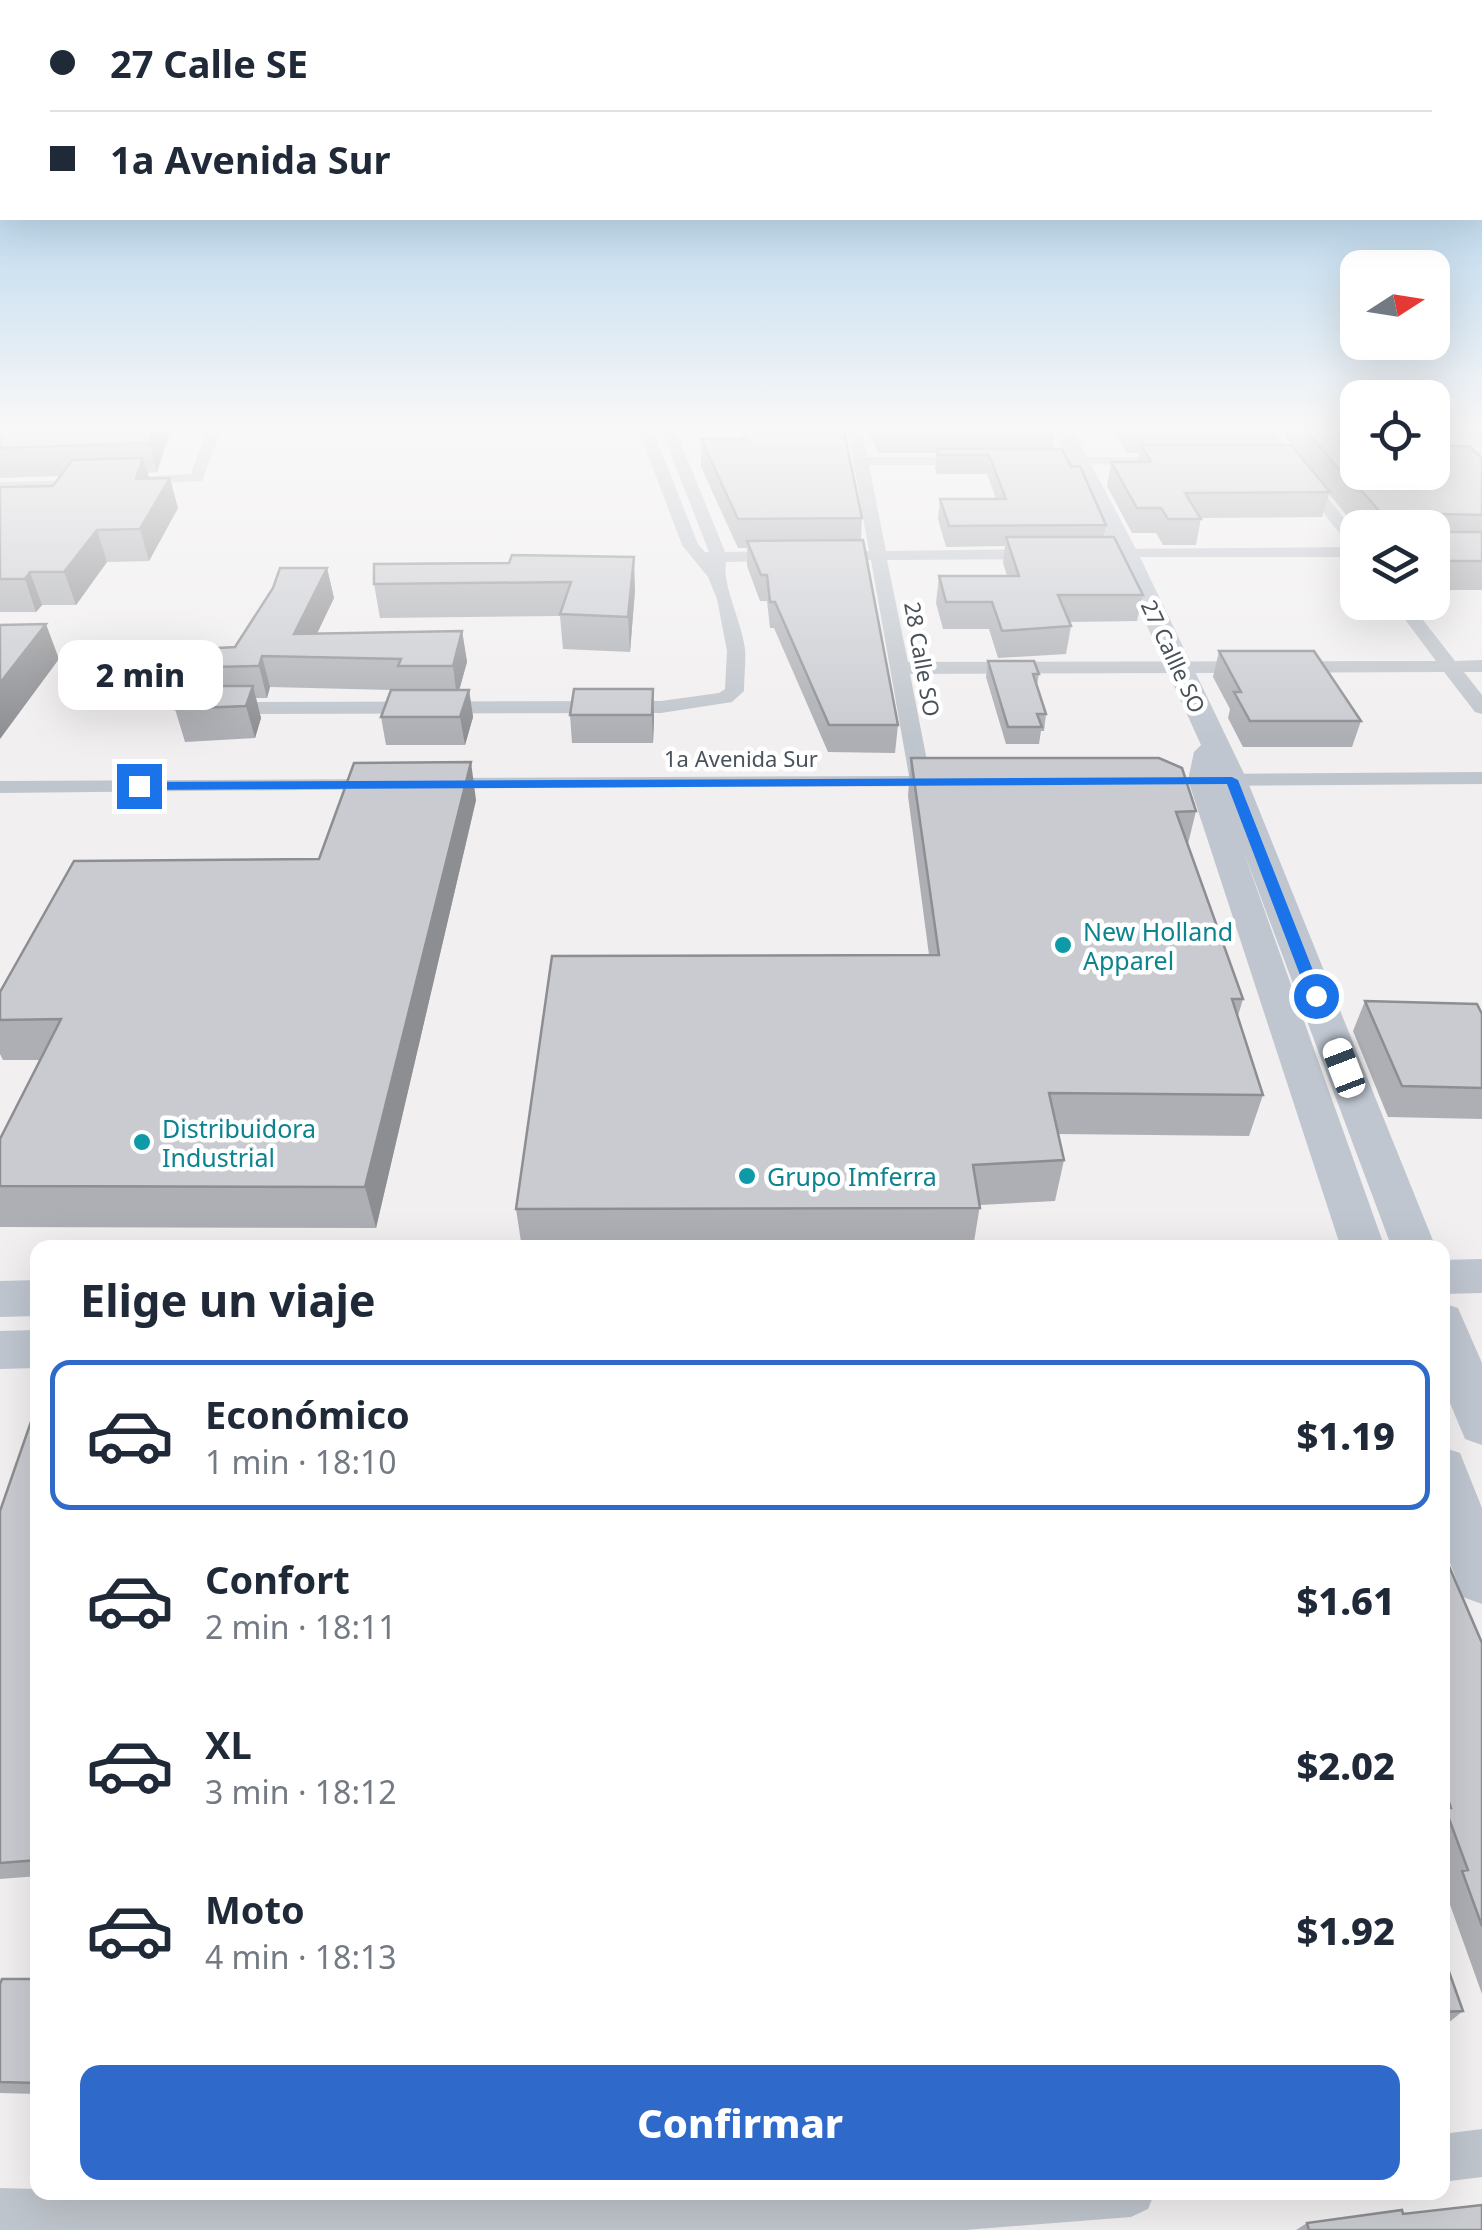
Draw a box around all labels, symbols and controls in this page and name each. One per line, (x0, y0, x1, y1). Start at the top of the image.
text: 27 Calle SE (110, 37, 308, 89)
text: 1a Avenida Sur (110, 133, 390, 185)
north arrow (1340, 250, 1450, 360)
map controls (1340, 250, 1450, 620)
button: locate (1340, 380, 1450, 490)
button: layers (1340, 510, 1450, 620)
street label: 27 Callle SO (1135, 595, 1213, 717)
street label: 28 Calle SO (898, 599, 948, 719)
callout: 2 min (56, 641, 222, 711)
text: 2 min (96, 653, 185, 696)
street label: 1a Avenida Sur (664, 743, 818, 773)
route end (117, 764, 162, 809)
place label: New Holland Apparel (1083, 914, 1233, 977)
marker: New Holland Apparel (1052, 934, 1074, 956)
route start (1294, 974, 1339, 1019)
car (1319, 1035, 1369, 1101)
place label: Distribuidora Industrial (162, 1111, 316, 1174)
marker: Distribuidora Industrial (131, 1131, 153, 1153)
place label: Grupo Imferra (767, 1159, 937, 1193)
marker: Grupo Imferra (736, 1165, 758, 1187)
text: Elige un viaje (80, 1269, 376, 1330)
text: Económico (205, 1388, 410, 1440)
icon: car (85, 1390, 175, 1480)
text: $1.19 (1296, 1409, 1395, 1461)
text: 1 min · 18:10 (205, 1440, 397, 1483)
text: Confort (205, 1553, 350, 1605)
icon: car (85, 1555, 175, 1645)
text: $1.61 (1296, 1574, 1395, 1626)
text: 2 min · 18:11 (205, 1605, 397, 1648)
text: XL (205, 1718, 252, 1770)
icon: car (85, 1720, 175, 1810)
text: $2.02 (1296, 1739, 1395, 1791)
text: 3 min · 18:12 (205, 1770, 397, 1813)
text: Moto (205, 1883, 305, 1935)
icon: car (85, 1885, 175, 1975)
text: $1.92 (1296, 1904, 1395, 1956)
text: 4 min · 18:13 (205, 1935, 397, 1978)
button: Confirmar (80, 2065, 1400, 2180)

